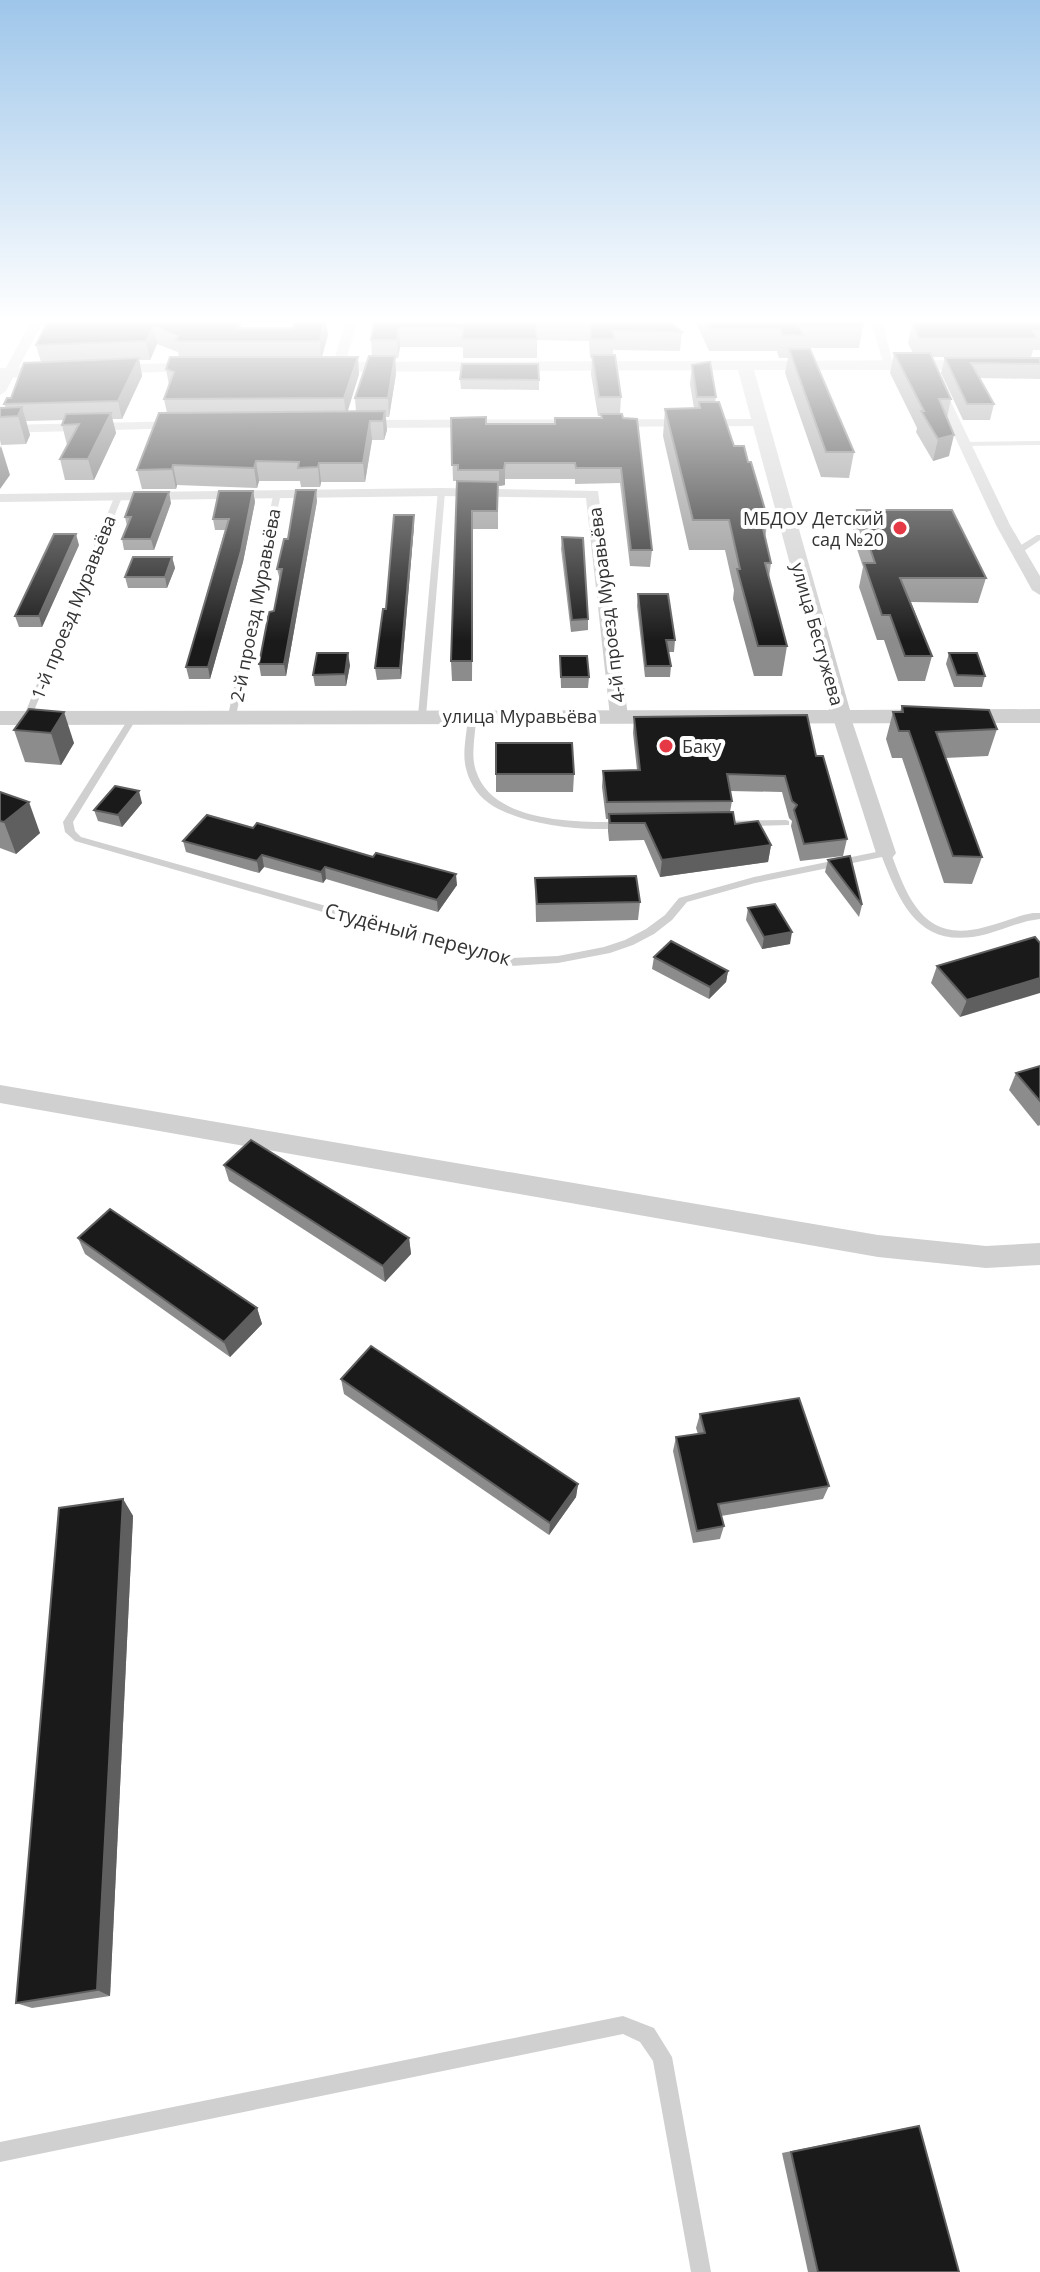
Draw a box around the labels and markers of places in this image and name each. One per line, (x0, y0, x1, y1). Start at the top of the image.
place label: МБДОУ Детский сад №20 (743, 506, 884, 551)
marker: МБДОУ Детский сад №20 (891, 519, 909, 537)
place label: Баку (682, 734, 722, 758)
marker: Баку (657, 737, 675, 755)

